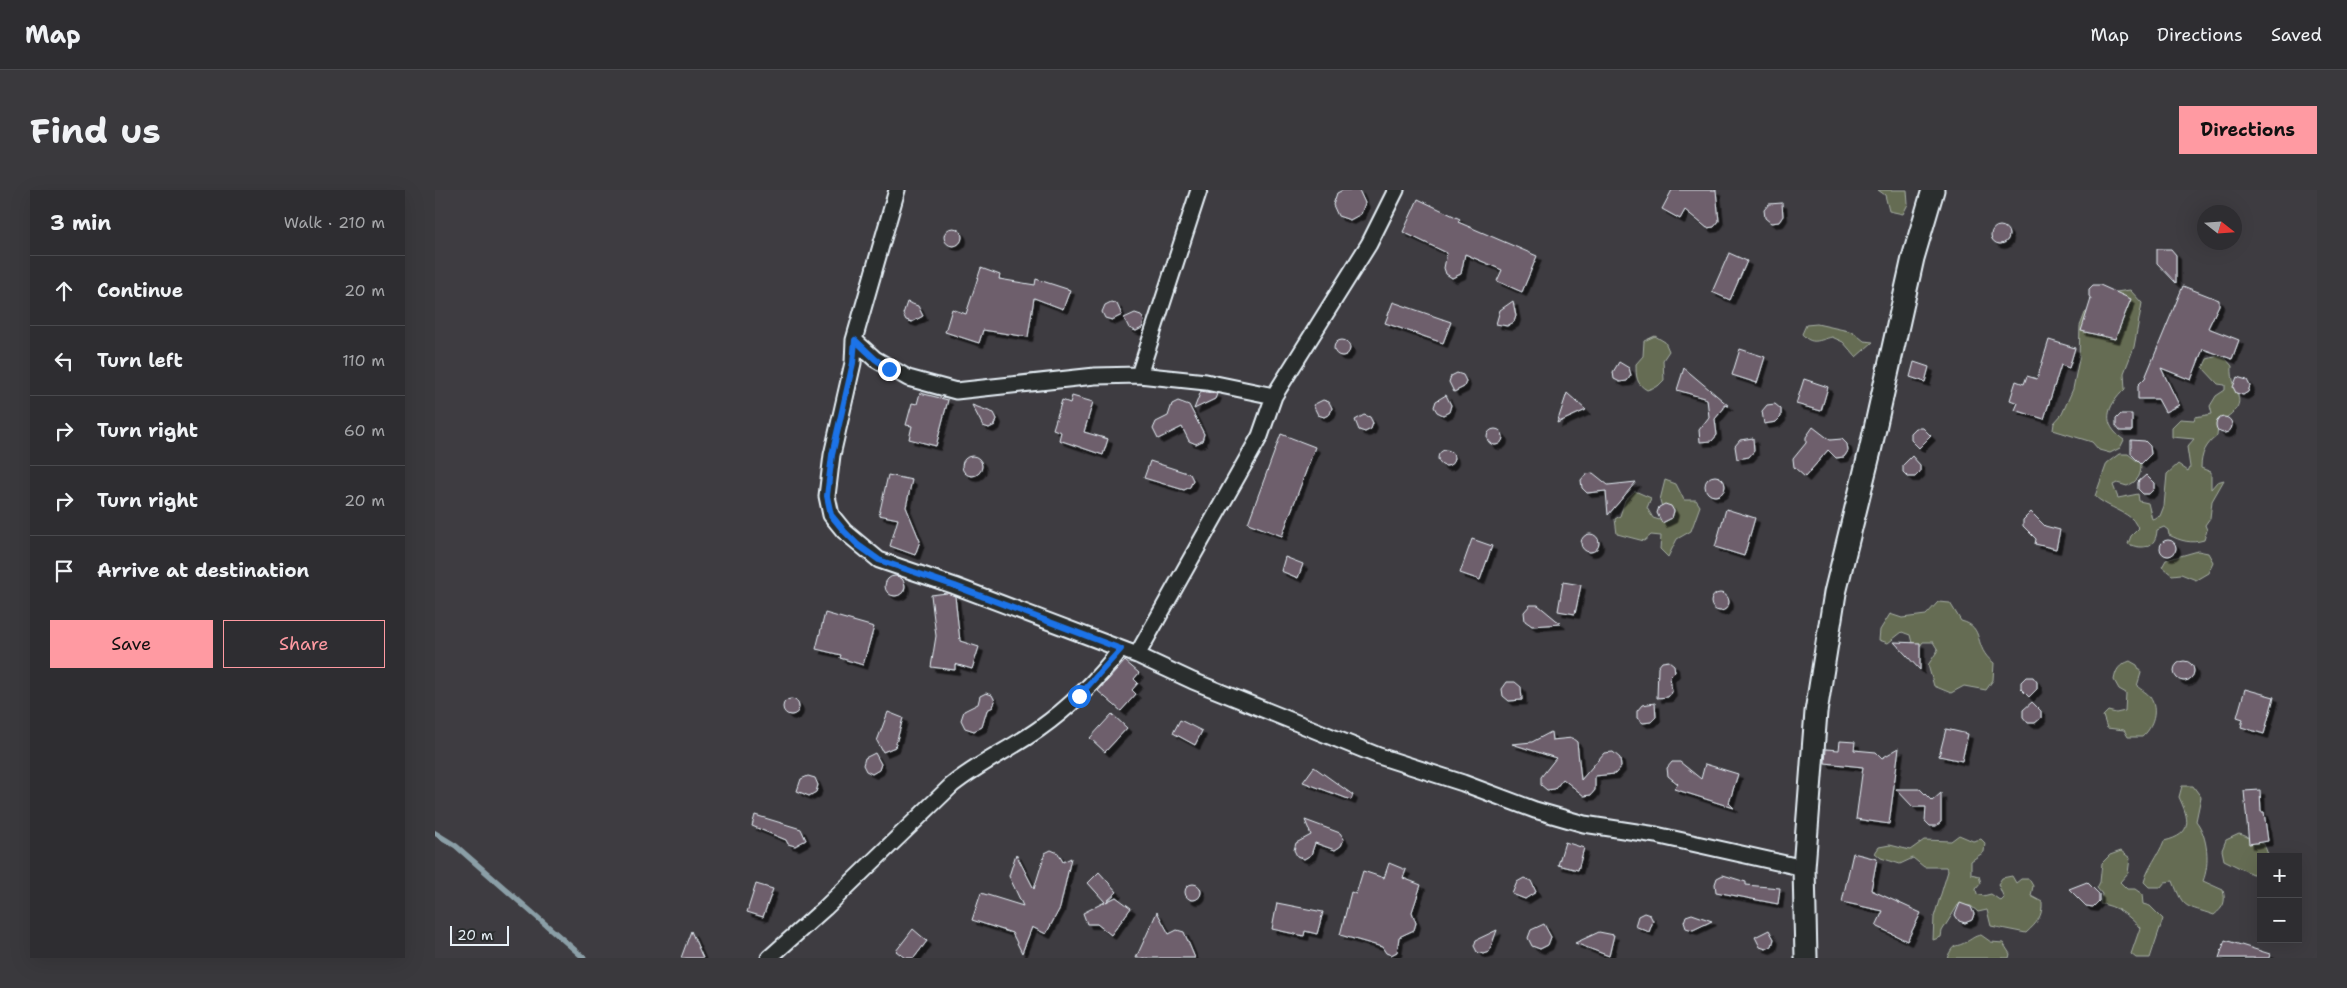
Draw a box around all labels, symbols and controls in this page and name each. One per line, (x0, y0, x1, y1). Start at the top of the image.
text: Map (25, 19, 81, 51)
text: Map (2091, 23, 2129, 47)
text: Directions (2157, 23, 2243, 47)
text: Saved (2271, 23, 2322, 47)
button: Directions (2179, 106, 2317, 154)
text: Find us (30, 107, 161, 154)
north arrow (2197, 205, 2242, 250)
text: 3 min (50, 209, 111, 237)
text: Walk · 210 m (284, 212, 385, 233)
icon: ahead (50, 277, 78, 305)
text: Continue (97, 278, 183, 303)
text: 20 m (344, 280, 385, 301)
icon: left (50, 347, 78, 375)
text: Turn left (97, 348, 183, 373)
text: 110 m (342, 350, 385, 371)
route end (878, 358, 901, 381)
icon: right (50, 417, 78, 445)
text: Turn right (97, 418, 198, 443)
text: 60 m (344, 420, 385, 441)
icon: right (50, 487, 78, 515)
text: Turn right (97, 488, 198, 513)
text: 20 m (344, 490, 385, 511)
icon: arrive (50, 557, 78, 585)
text: Arrive at destination (97, 558, 309, 583)
button: Save (50, 620, 213, 668)
button: Share (223, 620, 385, 668)
route start (1068, 685, 1091, 708)
map controls (2257, 853, 2302, 943)
button: + (2257, 853, 2302, 898)
button: − (2257, 898, 2302, 943)
scale bar (450, 923, 509, 946)
text: 20 m (457, 926, 493, 944)

